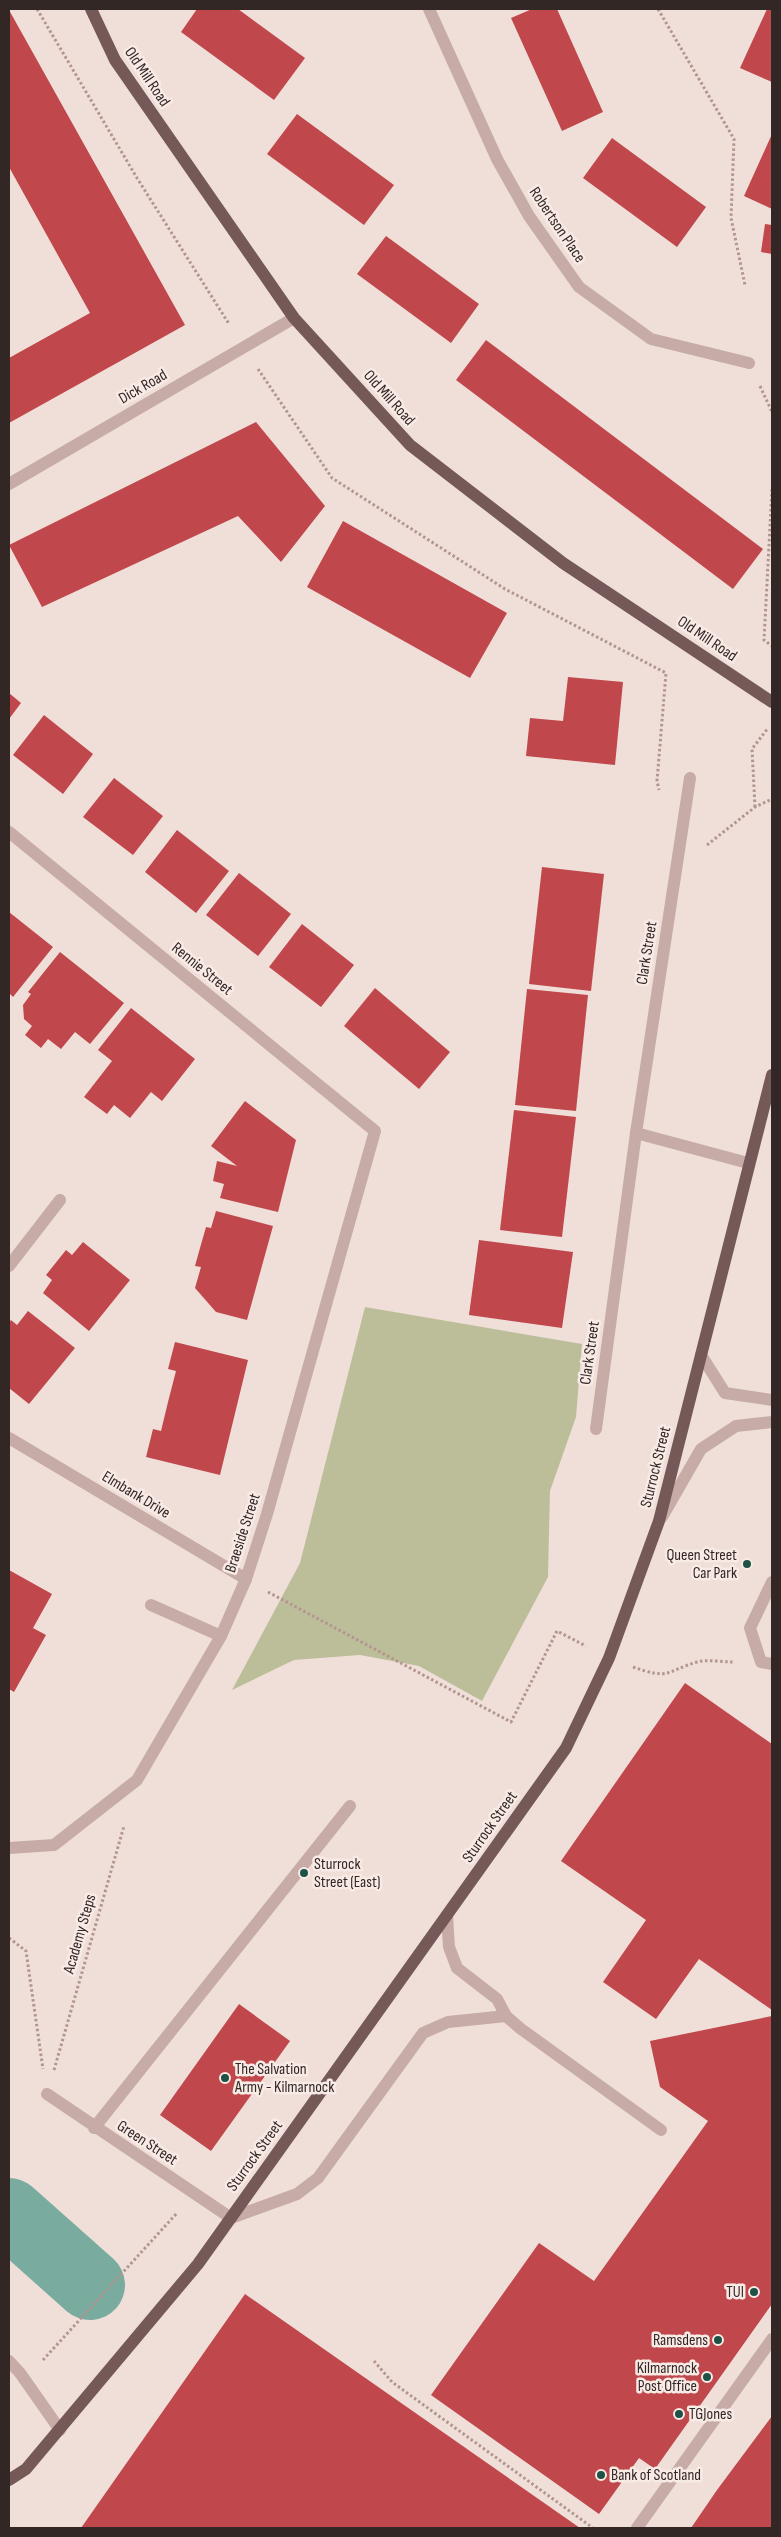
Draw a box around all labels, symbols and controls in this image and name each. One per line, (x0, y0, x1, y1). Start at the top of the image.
street label: Old Mill Road (120, 44, 174, 110)
street label: Robertson Place (525, 184, 589, 266)
street label: Dick Road (115, 366, 171, 408)
street label: Old Mill Road (359, 366, 419, 430)
street label: Old Mill Road (674, 612, 740, 666)
street label: Clark Street (633, 920, 661, 986)
street label: Rennie Street (168, 939, 236, 999)
street label: Clark Street (576, 1320, 604, 1386)
street label: Sturrock Street (637, 1424, 675, 1509)
street label: Elmbank Drive (99, 1467, 173, 1523)
street label: Braeside Street (221, 1491, 265, 1575)
place label: Queen Street Car Park (666, 1546, 737, 1583)
marker: Queen Street Car Park (741, 1558, 753, 1570)
street label: Sturrock Street (458, 1788, 522, 1866)
place label: Sturrock Street (East) (314, 1855, 380, 1892)
marker: Sturrock Street (East) (298, 1867, 310, 1879)
street label: Academy Steps (59, 1892, 100, 1977)
place label: The Salvation Army - Kilmarnock (234, 2060, 334, 2097)
marker: The Salvation Army - Kilmarnock (219, 2072, 231, 2084)
street label: Green Street (113, 2116, 181, 2170)
street label: Sturrock Street (223, 2117, 287, 2195)
place label: TUI (726, 2283, 744, 2302)
marker: TUI (748, 2286, 760, 2298)
place label: Ramsdens (653, 2331, 708, 2350)
marker: Ramsdens (712, 2334, 724, 2346)
place label: Kilmarnock Post Office (637, 2359, 697, 2396)
marker: Kilmarnock Post Office (701, 2371, 713, 2383)
place label: TGJones (689, 2405, 732, 2424)
marker: TGJones (673, 2408, 685, 2420)
place label: Bank of Scotland (611, 2466, 701, 2485)
marker: Bank of Scotland (595, 2469, 607, 2481)

